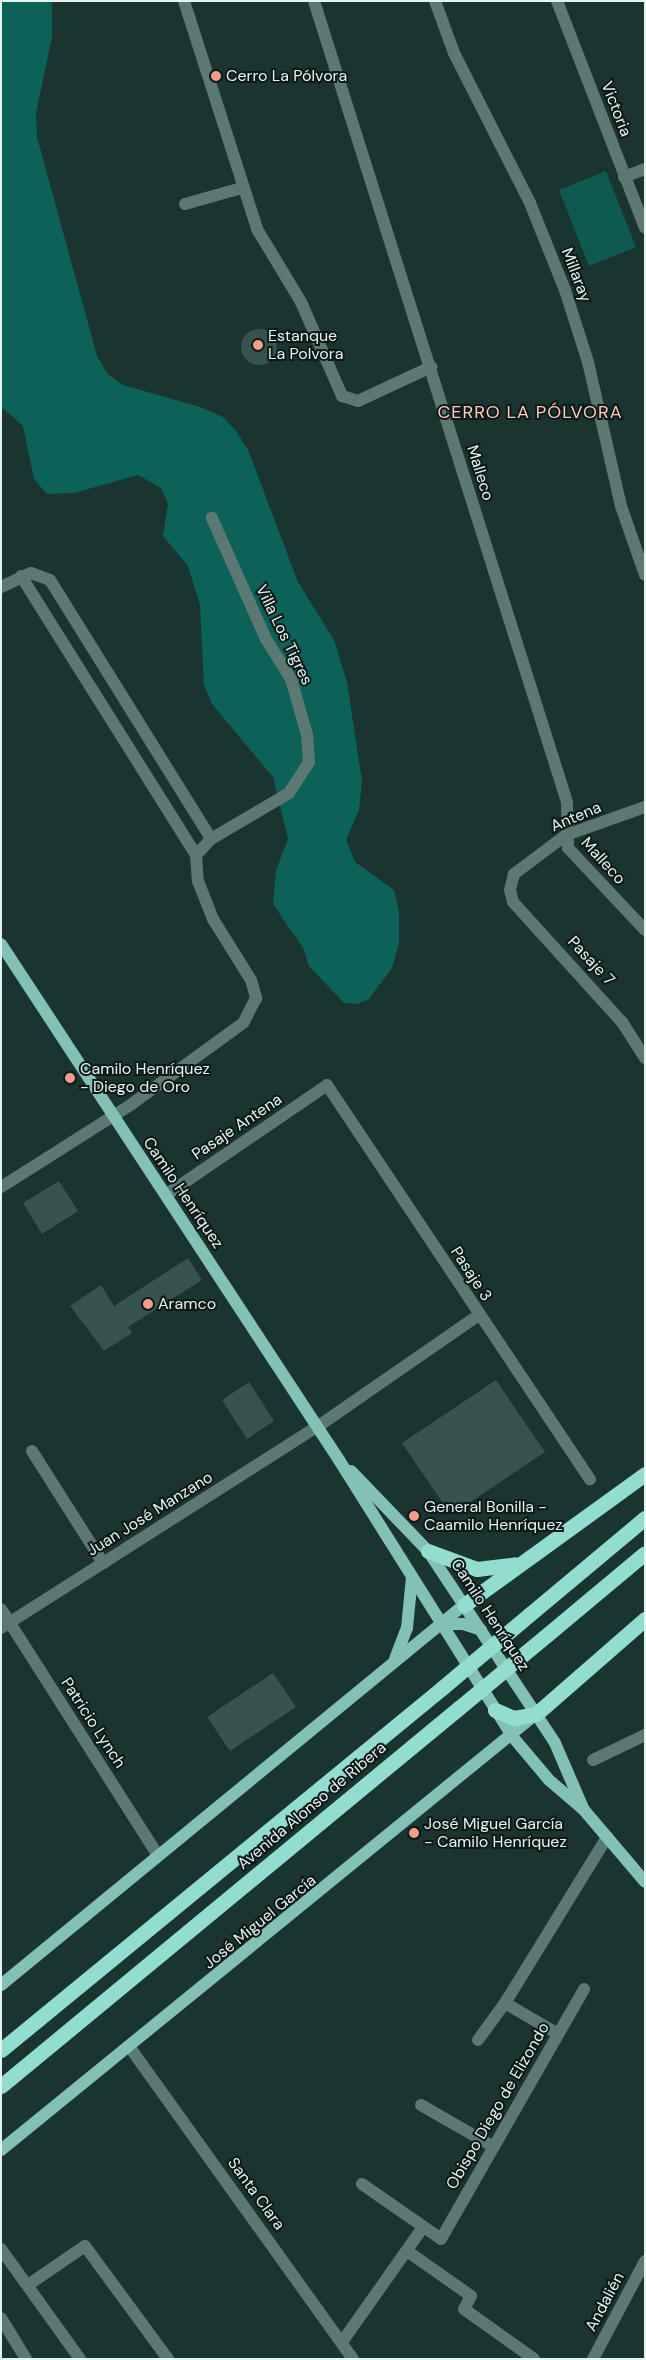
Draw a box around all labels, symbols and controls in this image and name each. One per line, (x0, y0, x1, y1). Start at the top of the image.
place label: Cerro La Pólvora (226, 66, 347, 86)
marker: Cerro La Pólvora (210, 70, 222, 82)
street label: Victoria (597, 79, 635, 139)
street label: Millaray (557, 245, 595, 305)
place label: Estanque La Polvora (268, 326, 343, 364)
marker: Estanque La Polvora (252, 339, 264, 351)
district label: CERRO LA PÓLVORA (435, 401, 625, 423)
street label: Malleco (462, 443, 498, 503)
street label: Villa Los Tigres (251, 582, 317, 688)
street label: Antena (548, 798, 604, 836)
street label: Malleco (577, 833, 629, 889)
street label: Pasaje 7 (563, 932, 619, 990)
place label: Camilo Henríquez - Diego de Oro (80, 1059, 210, 1097)
marker: Camilo Henríquez - Diego de Oro (64, 1072, 76, 1084)
street label: Pasaje Antena (188, 1090, 286, 1164)
street label: Camilo Henríquez (139, 1134, 227, 1252)
street label: Pasaje 3 (446, 1243, 496, 1305)
place label: Aramco (158, 1294, 216, 1314)
marker: Aramco (142, 1298, 154, 1310)
street label: Juan José Manzano (84, 1468, 216, 1560)
place label: General Bonilla - Caamilo Henríquez (424, 1497, 563, 1535)
marker: General Bonilla - Caamilo Henríquez (408, 1510, 420, 1522)
street label: Camilo Henríquez (447, 1555, 533, 1675)
street label: Patricio Lynch (57, 1674, 129, 1772)
street label: Avenida Alonso de Ribera (234, 1738, 390, 1874)
place label: José Miguel García - Camilo Henríquez (424, 1814, 567, 1852)
marker: José Miguel García - Camilo Henríquez (408, 1827, 420, 1839)
street label: José Miguel García (200, 1871, 320, 1973)
street label: Obispo Diego de Elizondo (442, 2019, 554, 2193)
street label: Santa Clara (223, 2154, 289, 2234)
street label: Andalién (581, 2269, 629, 2335)

